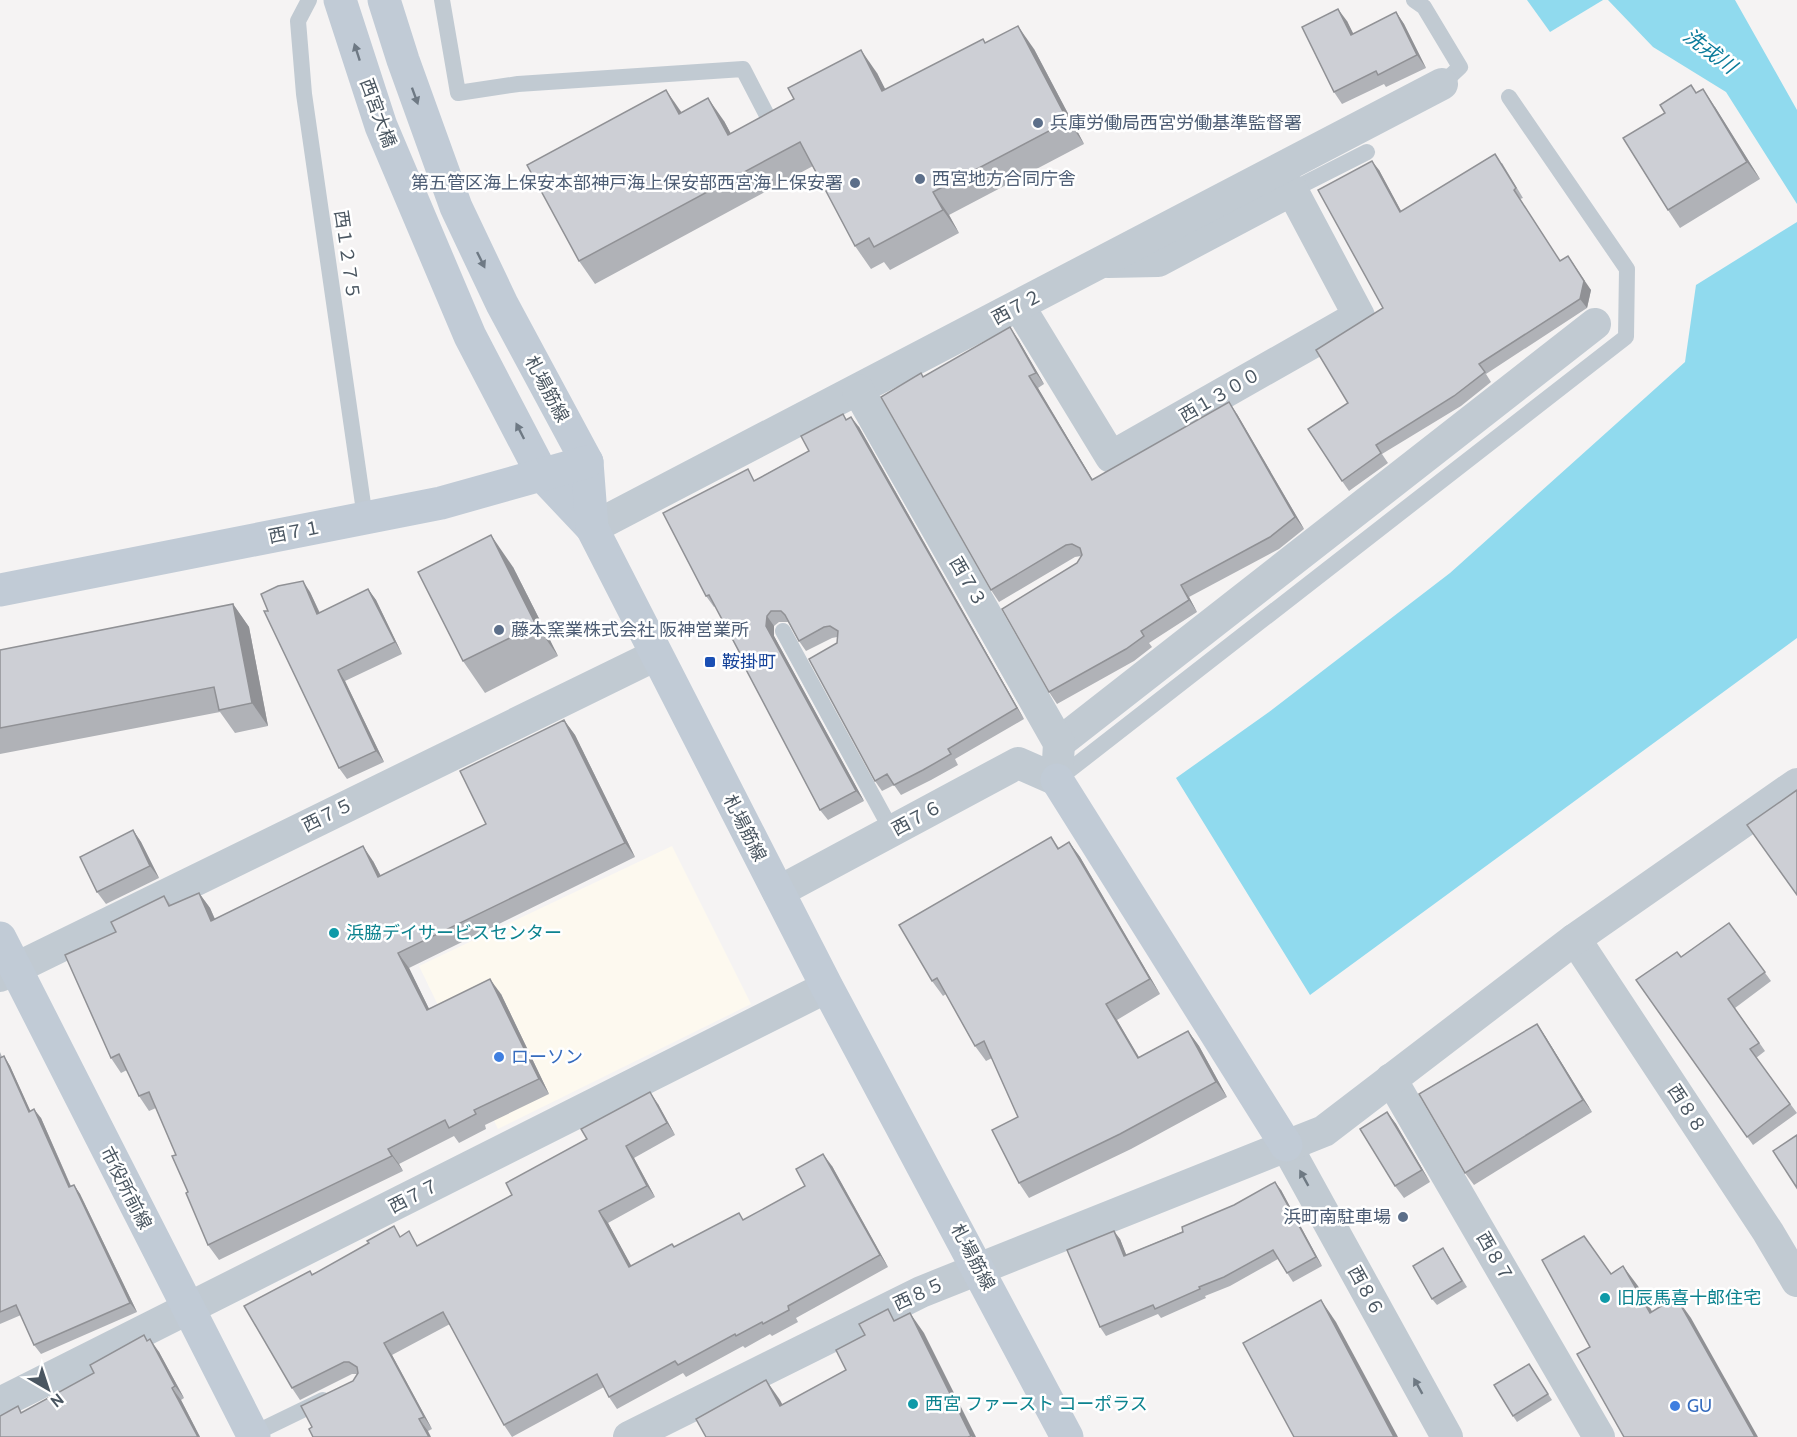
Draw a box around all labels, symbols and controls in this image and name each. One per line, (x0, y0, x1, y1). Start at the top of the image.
water label: 洗戎川 (1679, 23, 1743, 80)
one-way arrow (351, 43, 361, 61)
street label: 西宮大橋 (355, 75, 401, 151)
one-way arrow (411, 87, 421, 105)
place label: 兵庫労働局西宮労働基準監督署 (1050, 112, 1302, 134)
marker: 兵庫労働局西宮労働基準監督署 (1031, 116, 1045, 130)
place label: 西宮地方合同庁舎 (932, 168, 1076, 190)
place label: 第五管区海上保安本部神戸海上保安部西宮海上保安署 (411, 172, 843, 194)
marker: 西宮地方合同庁舎 (913, 172, 927, 186)
marker: 第五管区海上保安本部神戸海上保安部西宮海上保安署 (848, 176, 862, 190)
street label: 西１２７５ (330, 209, 364, 301)
one-way arrow (476, 252, 485, 269)
street label: 西７２ (988, 285, 1046, 329)
street label: 札場筋線 (520, 352, 574, 426)
street label: 西１３００ (1176, 363, 1264, 427)
one-way arrow (515, 422, 525, 439)
street label: 西７１ (266, 516, 324, 548)
street label: 西７３ (945, 553, 991, 611)
place label: 藤本窯業株式会社 阪神営業所 (511, 619, 749, 641)
marker: 藤本窯業株式会社 阪神営業所 (492, 623, 506, 637)
place label: 鞍掛町 (722, 651, 776, 673)
marker: 鞍掛町 (703, 655, 717, 669)
street label: 札場筋線 (719, 791, 771, 865)
street label: 西７５ (299, 793, 357, 837)
street label: 西７６ (888, 796, 946, 840)
place label: 浜脇デイサービスセンター (346, 922, 562, 944)
marker: 浜脇デイサービスセンター (327, 926, 341, 940)
place label: ローソン (511, 1046, 583, 1068)
marker: ローソン (492, 1050, 506, 1064)
street label: 西８８ (1663, 1080, 1711, 1138)
street label: 市役所前線 (96, 1143, 156, 1233)
one-way arrow (1299, 1169, 1309, 1186)
street label: 西７７ (385, 1174, 443, 1218)
place label: 浜町南駐車場 (1283, 1206, 1391, 1228)
marker: 浜町南駐車場 (1396, 1210, 1410, 1224)
street label: 札場筋線 (946, 1220, 1000, 1294)
street label: 西８７ (1472, 1228, 1518, 1286)
street label: 西８６ (1343, 1262, 1389, 1320)
street label: 西８５ (890, 1273, 948, 1315)
place label: 旧辰馬喜十郎住宅 (1617, 1287, 1761, 1309)
marker: 旧辰馬喜十郎住宅 (1598, 1291, 1612, 1305)
north arrow (18, 1359, 78, 1419)
one-way arrow (1413, 1378, 1424, 1394)
text: N (47, 1389, 67, 1411)
place label: 西宮 ファースト コーポラス (925, 1393, 1148, 1415)
place label: GU (1687, 1395, 1712, 1417)
marker: 西宮 ファースト コーポラス (906, 1397, 920, 1411)
marker: GU (1668, 1399, 1682, 1413)

